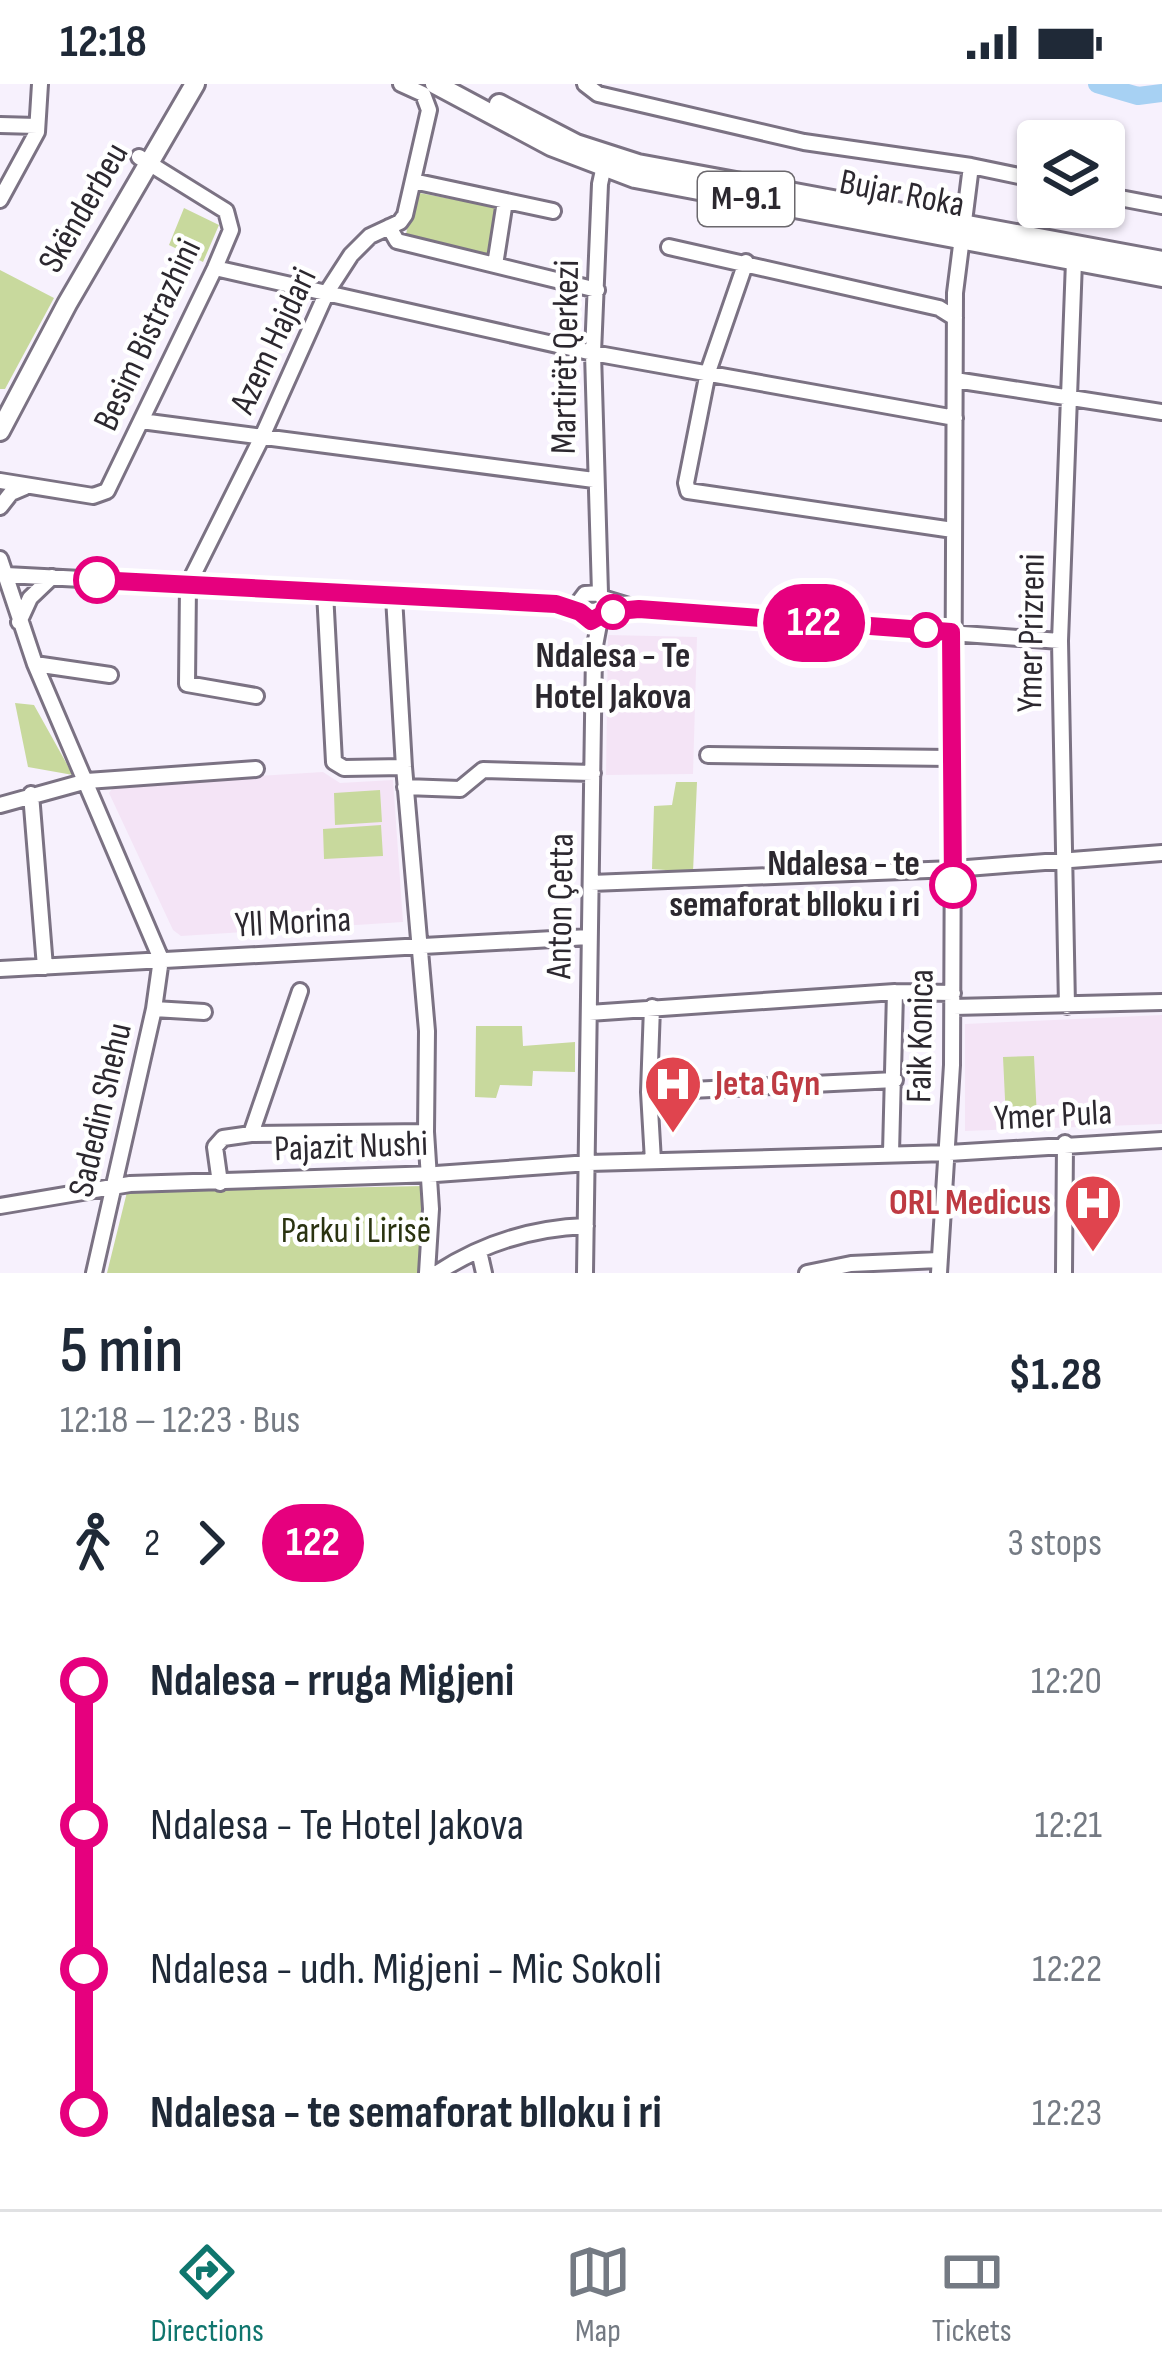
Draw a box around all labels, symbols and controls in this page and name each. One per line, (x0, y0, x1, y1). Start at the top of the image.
text: 12:18 (60, 15, 147, 70)
map controls (1017, 120, 1125, 228)
button: layers (1017, 120, 1125, 228)
street label: Skënderbeu (30, 135, 138, 281)
street label: Bujar Roka (836, 161, 968, 227)
road number: M-9.1 (698, 172, 794, 226)
street label: Besim Bistrazhini (85, 232, 211, 438)
street label: Martirët Qerkezi (543, 259, 589, 455)
street label: Azem Hajdari (221, 261, 326, 422)
street label: Ymer Prizreni (1009, 553, 1055, 713)
unlabelled marker (75, 558, 119, 602)
line badge: 122 (745, 584, 883, 662)
marker: Ndalesa - Te Hotel Jakova (597, 596, 629, 628)
text: 122 (787, 597, 841, 648)
unlabelled marker (910, 614, 942, 646)
place label: Ndalesa - Te Hotel Jakova (535, 635, 691, 719)
street label: Anton Çetta (538, 833, 584, 980)
place label: Ndalesa - te semaforat blloku i ri (669, 843, 920, 927)
marker: Ndalesa - te semaforat blloku i ri (931, 863, 975, 907)
street label: Yll Morina (234, 898, 352, 948)
street label: Faik Konica (898, 969, 944, 1103)
street label: Sadedin Shehu (60, 1019, 142, 1201)
hospital icon: Jeta Gyn (642, 1053, 704, 1135)
place label: Jeta Gyn (714, 1063, 820, 1106)
street label: Ymer Pula (993, 1091, 1113, 1141)
street label: Pajazit Nushi (273, 1123, 429, 1171)
hospital icon: ORL Medicus (1062, 1172, 1124, 1254)
place label: ORL Medicus (889, 1182, 1051, 1225)
park label: Parku i Lirisë (281, 1210, 431, 1253)
text: 5 min (60, 1312, 183, 1391)
text: $1.28 (1008, 1348, 1102, 1403)
text: 12:18 – 12:23 · Bus (60, 1397, 300, 1444)
icon: walk (60, 1510, 126, 1576)
icon: forward (178, 1510, 244, 1576)
text: 122 (286, 1517, 340, 1568)
text: 2 (144, 1520, 160, 1567)
text: 3 stops (1008, 1520, 1102, 1567)
text: Ndalesa - rruga Migjeni (150, 1654, 514, 1709)
text: 12:20 (1031, 1658, 1102, 1705)
text: Ndalesa - Te Hotel Jakova (150, 1798, 524, 1853)
text: 12:21 (1035, 1802, 1102, 1849)
text: Ndalesa - udh. Migjeni - Mic Sokoli (150, 1942, 662, 1997)
text: 12:22 (1032, 1946, 1102, 1993)
text: Ndalesa - te semaforat blloku i ri (150, 2086, 662, 2141)
text: 12:23 (1032, 2090, 1102, 2137)
tab: Directions (150, 2239, 264, 2351)
tab: Map (565, 2239, 631, 2351)
tab: Tickets (932, 2239, 1012, 2351)

